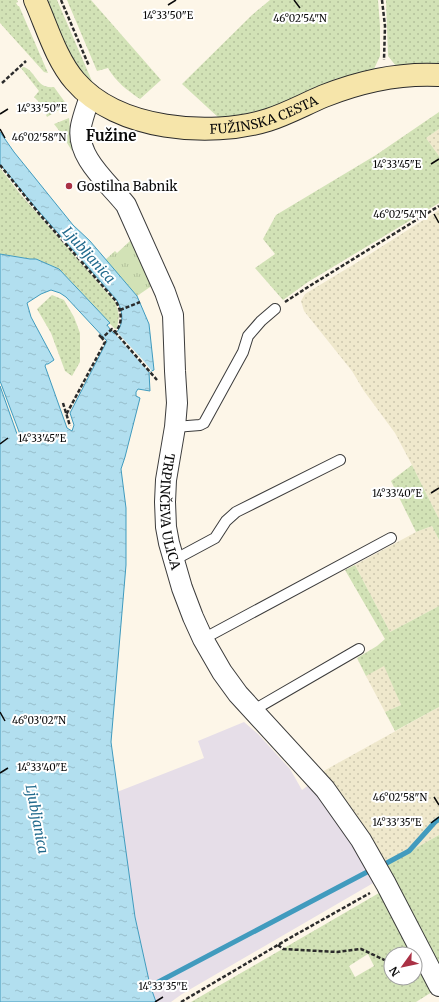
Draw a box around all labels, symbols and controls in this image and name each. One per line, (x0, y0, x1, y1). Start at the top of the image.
text: 14°33'50"E (143, 9, 194, 22)
text: 46°02'54"N (273, 12, 327, 25)
street label: FUŽINSKA CESTA (209, 91, 321, 137)
text: 14°33'50"E (17, 102, 68, 115)
district label: Fužine (86, 126, 136, 145)
text: 46°02'58"N (12, 131, 66, 144)
text: 14°33'45"E (373, 158, 422, 171)
place label: Gostilna Babnik (77, 178, 178, 195)
marker: Gostilna Babnik (64, 181, 74, 191)
text: 46°02'54"N (373, 208, 427, 221)
water label: Ljubljanica (59, 223, 119, 287)
text: 14°33'45"E (18, 432, 67, 445)
street label: TRPINČEVA ULICA (156, 452, 185, 572)
text: 14°33'40"E (372, 487, 422, 500)
text: 46°03'02"N (12, 714, 66, 727)
text: 14°33'40"E (17, 761, 67, 774)
water label: Ljubljanica (21, 783, 53, 855)
text: 46°02'58"N (373, 791, 427, 804)
text: 14°33'35"E (373, 816, 422, 829)
north arrow (383, 946, 423, 986)
text: N (386, 964, 403, 979)
text: 14°33'35"E (139, 980, 188, 993)

